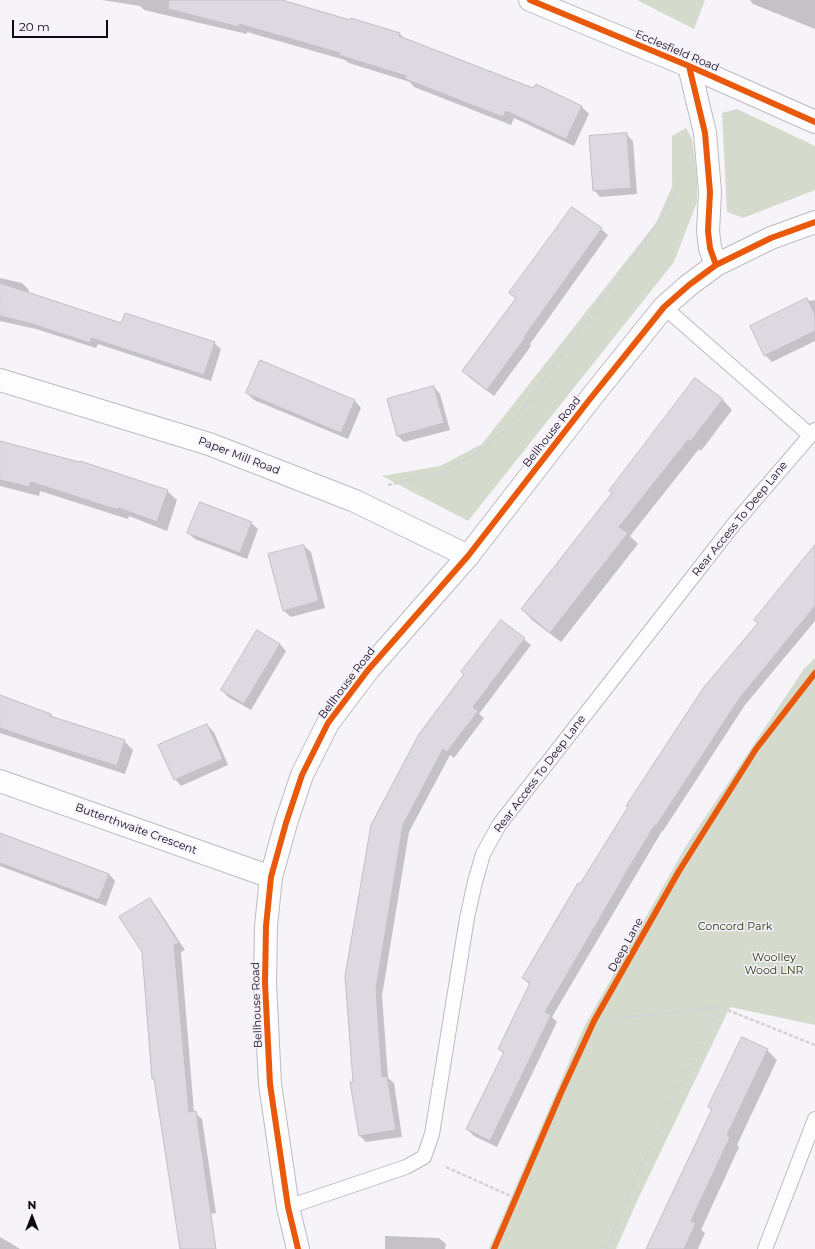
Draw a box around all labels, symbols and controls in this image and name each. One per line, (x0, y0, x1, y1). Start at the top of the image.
scale bar (14, 12, 110, 38)
text: 20 m (19, 19, 50, 34)
street label: Ecclesfield Road (633, 27, 721, 75)
street label: Bellhouse Road (520, 394, 584, 470)
street label: Paper Mill Road (196, 434, 282, 478)
street label: Rear Access To Deep Lane (690, 459, 790, 579)
street label: Bellhouse Road (316, 645, 378, 721)
street label: Rear Access To Deep Lane (491, 713, 589, 835)
street label: Butterthwaite Crescent (73, 801, 199, 857)
street label: Deep Lane (606, 916, 646, 974)
park label: Concord Park (698, 920, 772, 934)
park label: Woolley Wood LNR (744, 951, 804, 977)
street label: Bellhouse Road (249, 962, 265, 1048)
north arrow (12, 1197, 52, 1237)
text: N (28, 1198, 36, 1212)

